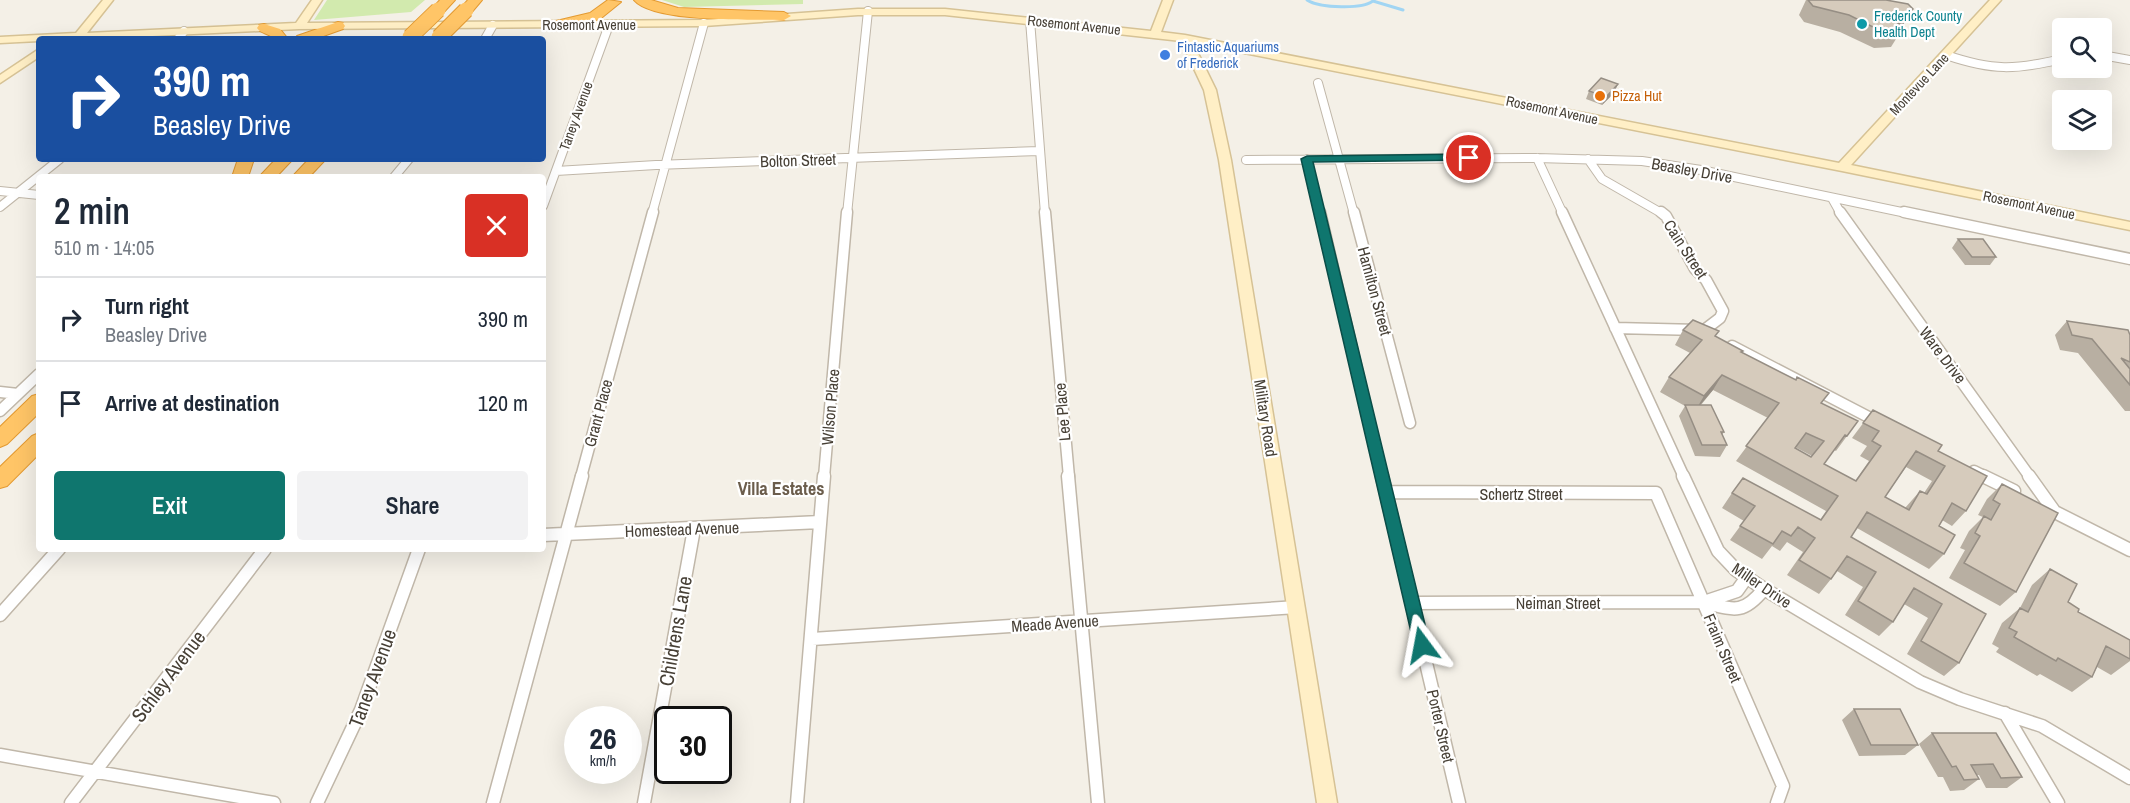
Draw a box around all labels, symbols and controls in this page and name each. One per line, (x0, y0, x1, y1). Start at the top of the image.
place label: Frederick County Health Dept (1874, 7, 1962, 41)
street label: Rosemont Avenue (1027, 11, 1121, 39)
street label: Rosemont Avenue (542, 16, 636, 34)
marker: Frederick County Health Dept (1855, 17, 1869, 31)
map controls (2052, 18, 2112, 150)
button: search (2052, 18, 2112, 78)
place label: Fintastic Aquariums of Frederick (1177, 38, 1279, 72)
marker: Fintastic Aquariums of Frederick (1158, 48, 1172, 62)
street label: Montevue Lane (1885, 49, 1953, 119)
text: 390 m (153, 53, 251, 109)
icon: right (54, 60, 132, 138)
street label: Taney Avenue (555, 79, 597, 153)
place label: Pizza Hut (1612, 87, 1662, 105)
marker: Pizza Hut (1593, 89, 1607, 103)
button: layers (2052, 90, 2112, 150)
street label: Rosemont Avenue (1504, 91, 1600, 129)
text: Beasley Drive (153, 107, 291, 143)
pin (1443, 132, 1494, 183)
icon: arrive (1452, 141, 1485, 174)
street label: Bolton Street (760, 148, 837, 172)
street label: Beasley Drive (1650, 152, 1734, 188)
street label: Rosemont Avenue (1981, 186, 2077, 224)
text: 2 min (54, 187, 130, 235)
button: close (465, 194, 528, 257)
street label: Cain Street (1659, 215, 1713, 283)
text: 510 m · 14:05 (54, 234, 154, 261)
street label: Hamilton Street (1353, 244, 1398, 338)
text: Turn right (105, 291, 189, 321)
icon: right (54, 303, 87, 336)
text: 390 m (478, 304, 528, 334)
text: Beasley Drive (105, 321, 207, 348)
street label: Ware Drive (1914, 322, 1972, 388)
street label: Wilson Place (816, 368, 844, 446)
street label: Grant Place (578, 377, 618, 449)
street label: Military Road (1249, 378, 1283, 458)
street label: Lee Place (1048, 382, 1076, 442)
icon: arrive (54, 387, 87, 420)
text: Arrive at destination (105, 388, 279, 418)
text: 120 m (478, 388, 528, 418)
button: Exit (54, 471, 285, 540)
button: Share (297, 471, 528, 540)
district label: Villa Estates (738, 476, 824, 501)
street label: Schertz Street (1479, 483, 1563, 505)
street label: Homestead Avenue (625, 516, 739, 542)
street label: Miller Drive (1728, 557, 1796, 613)
street label: Childrens Lane (652, 574, 698, 688)
street label: Neiman Street (1516, 592, 1601, 614)
street label: Meade Avenue (1011, 609, 1099, 637)
street label: Fraim Street (1699, 610, 1748, 686)
position arrow (1390, 613, 1454, 677)
street label: Schley Avenue (125, 625, 211, 727)
street label: Taney Avenue (342, 625, 402, 731)
street label: Porter Street (1422, 687, 1460, 765)
speed limit sign: 30 (654, 706, 732, 784)
text: 26 (589, 718, 617, 758)
text: km/h (590, 750, 616, 771)

